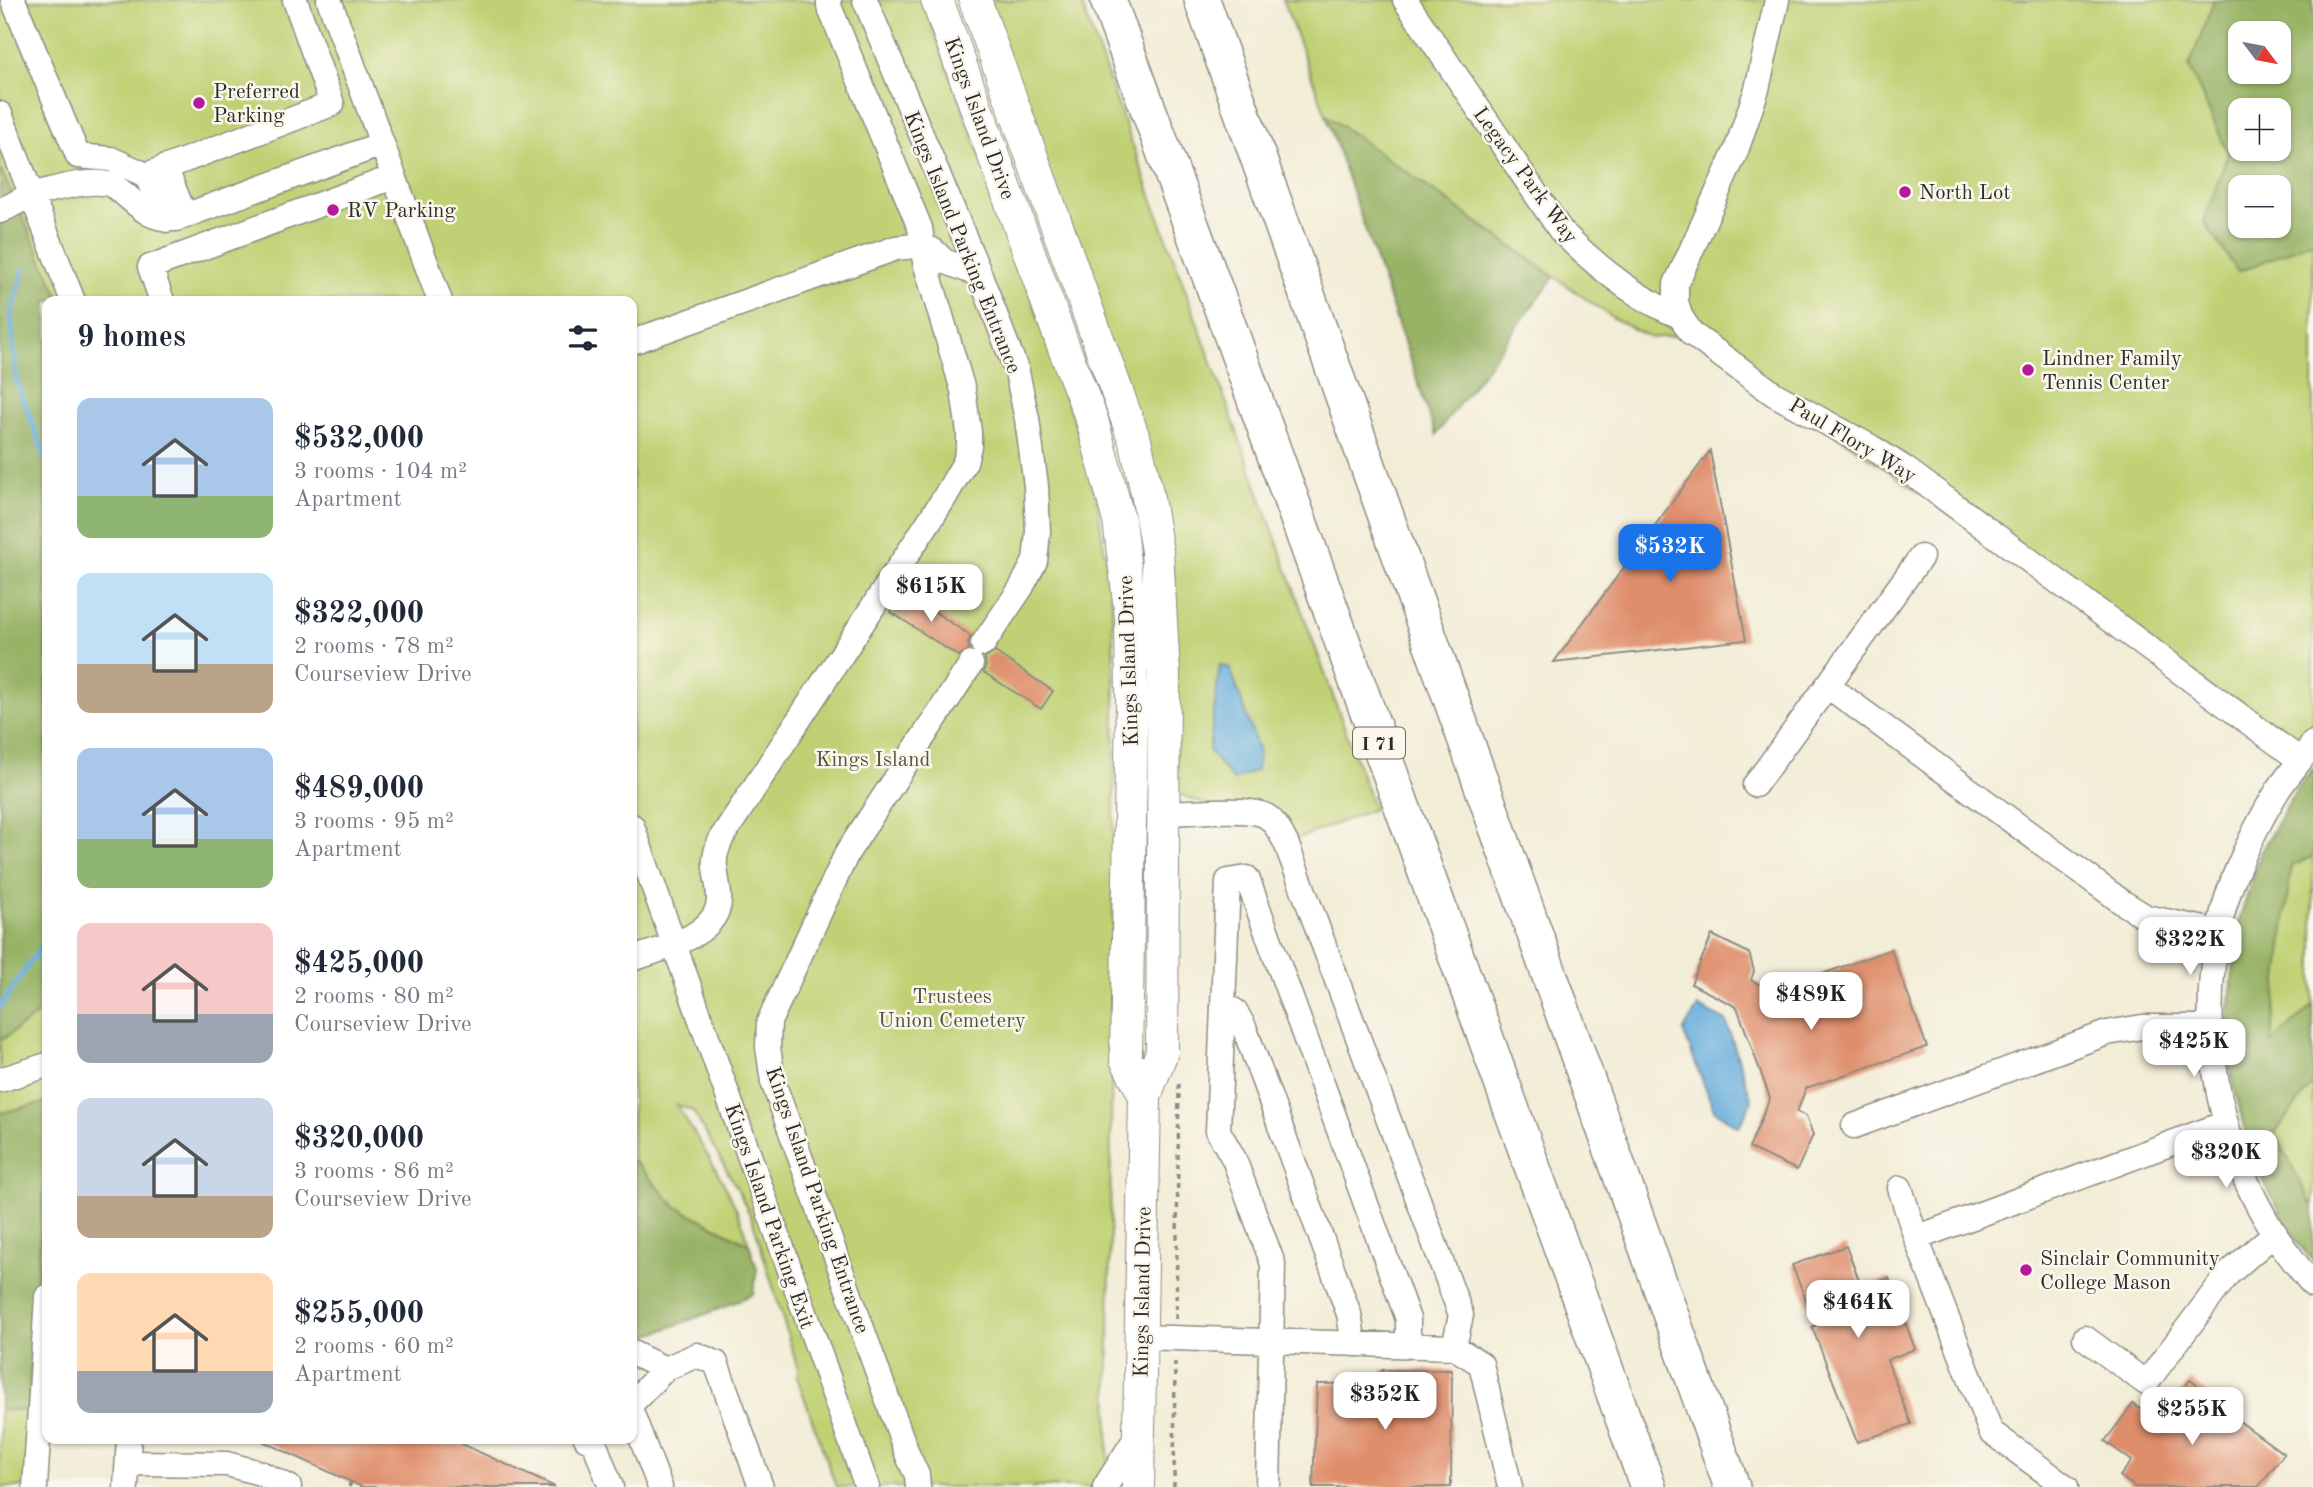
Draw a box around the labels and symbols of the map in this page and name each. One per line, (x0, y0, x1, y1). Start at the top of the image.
north arrow (2228, 21, 2291, 84)
street label: Kings Island Drive (939, 34, 1018, 203)
place label: Preferred Parking (213, 82, 300, 127)
marker: Preferred Parking (191, 95, 207, 111)
street label: Legacy Park Way (1468, 104, 1581, 248)
street label: Kings Island Parking Entrance (899, 109, 1024, 377)
place label: North Lot (1919, 183, 2011, 204)
marker: North Lot (1897, 184, 1913, 200)
place label: RV Parking (347, 201, 456, 222)
marker: RV Parking (325, 202, 341, 218)
place label: Lindner Family Tennis Center (2042, 349, 2182, 394)
marker: Lindner Family Tennis Center (2020, 362, 2036, 378)
street label: Paul Flory Way (1785, 395, 1919, 487)
pin: $532K (1621, 524, 1719, 584)
pin: $615K (882, 564, 980, 624)
street label: Kings Island Drive (1116, 575, 1143, 747)
road number: I 71 (1353, 728, 1405, 758)
park label: Kings Island (816, 750, 931, 771)
pin: $322K (2141, 918, 2239, 977)
pin: $489K (1762, 972, 1860, 1032)
park label: Trustees Union Cemetery (878, 987, 1026, 1032)
pin: $425K (2145, 1020, 2243, 1079)
street label: Kings Island Parking Entrance (761, 1064, 872, 1337)
street label: Kings Island Parking Exit (720, 1101, 817, 1332)
pin: $320K (2177, 1130, 2275, 1190)
street label: Kings Island Drive (1132, 1206, 1155, 1378)
place label: Sinclair Community College Mason (2040, 1249, 2220, 1294)
marker: Sinclair Community College Mason (2018, 1262, 2034, 1278)
pin: $464K (1809, 1280, 1907, 1340)
pin: $352K (1336, 1372, 1434, 1432)
pin: $255K (2143, 1388, 2241, 1447)

